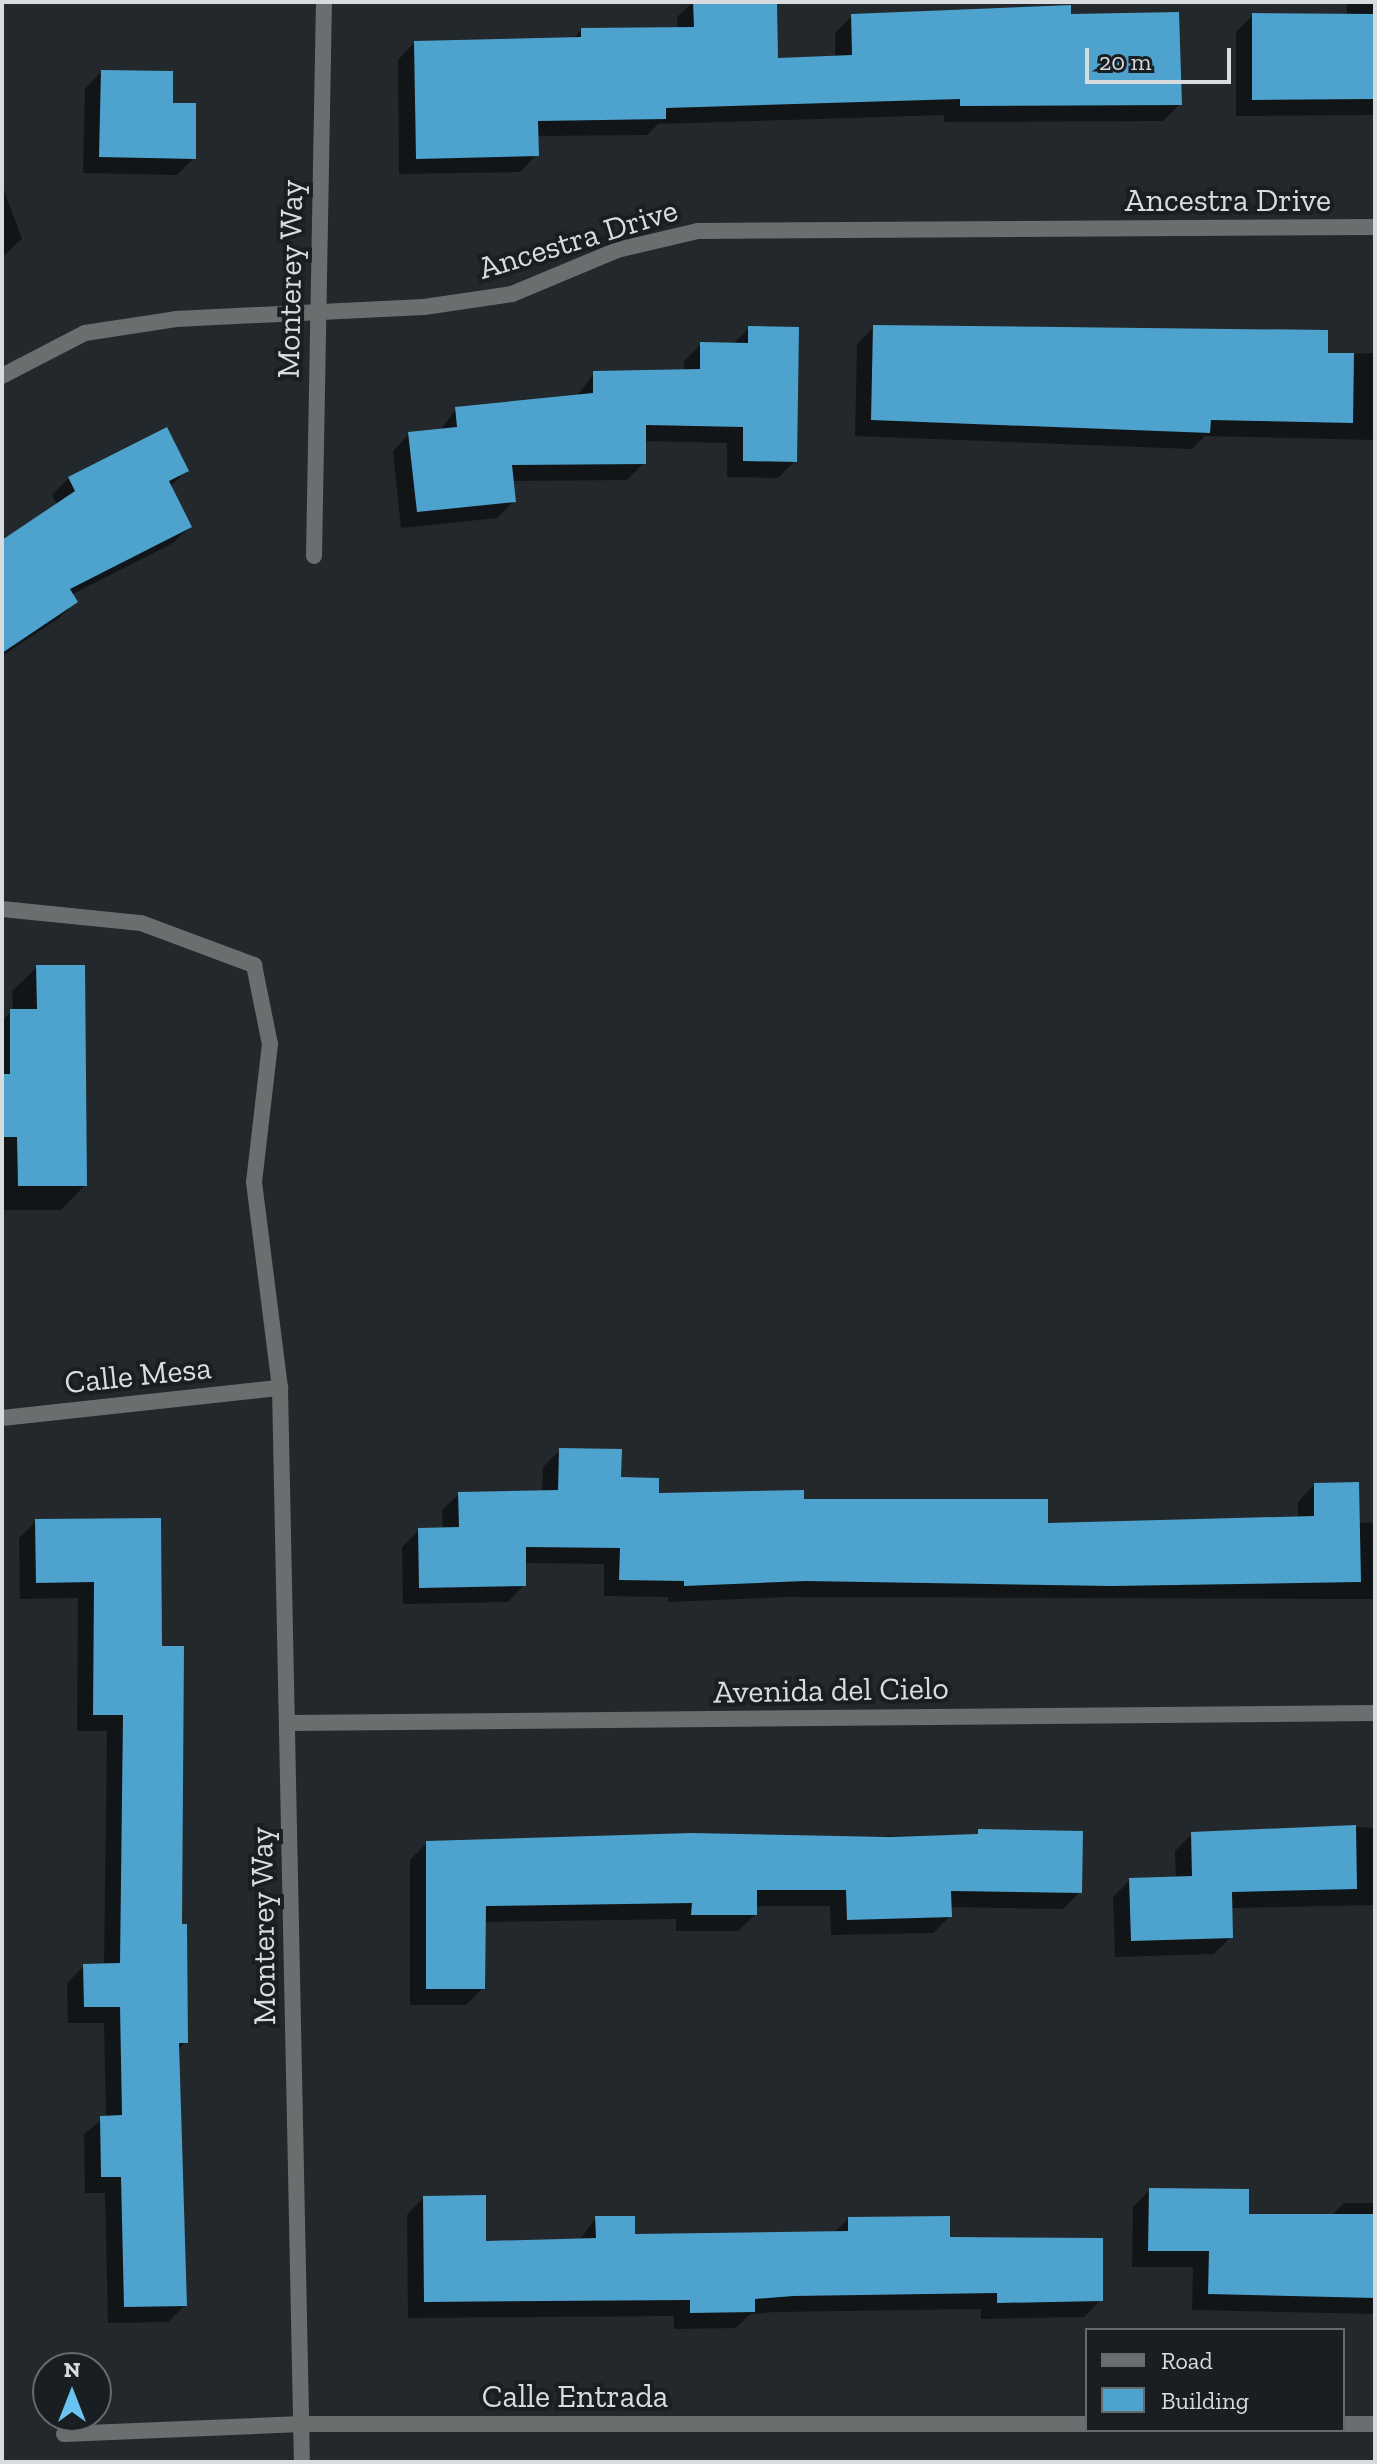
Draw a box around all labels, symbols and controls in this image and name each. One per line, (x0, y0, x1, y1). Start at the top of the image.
scale bar (1089, 32, 1235, 82)
text: 20 m (1099, 47, 1151, 76)
street label: Monterey Way (269, 179, 311, 379)
street label: Ancestra Drive (1125, 181, 1331, 219)
street label: Ancestra Drive (474, 190, 682, 288)
street label: Calle Mesa (63, 1348, 213, 1402)
street label: Avenida del Cielo (713, 1669, 949, 1711)
street label: Monterey Way (242, 1826, 284, 2026)
legend (1085, 2328, 1345, 2432)
text: Road (1161, 2346, 1213, 2375)
north arrow (32, 2352, 112, 2432)
text: N (64, 2356, 80, 2383)
street label: Calle Entrada (482, 2377, 668, 2415)
text: Building (1161, 2386, 1249, 2415)

